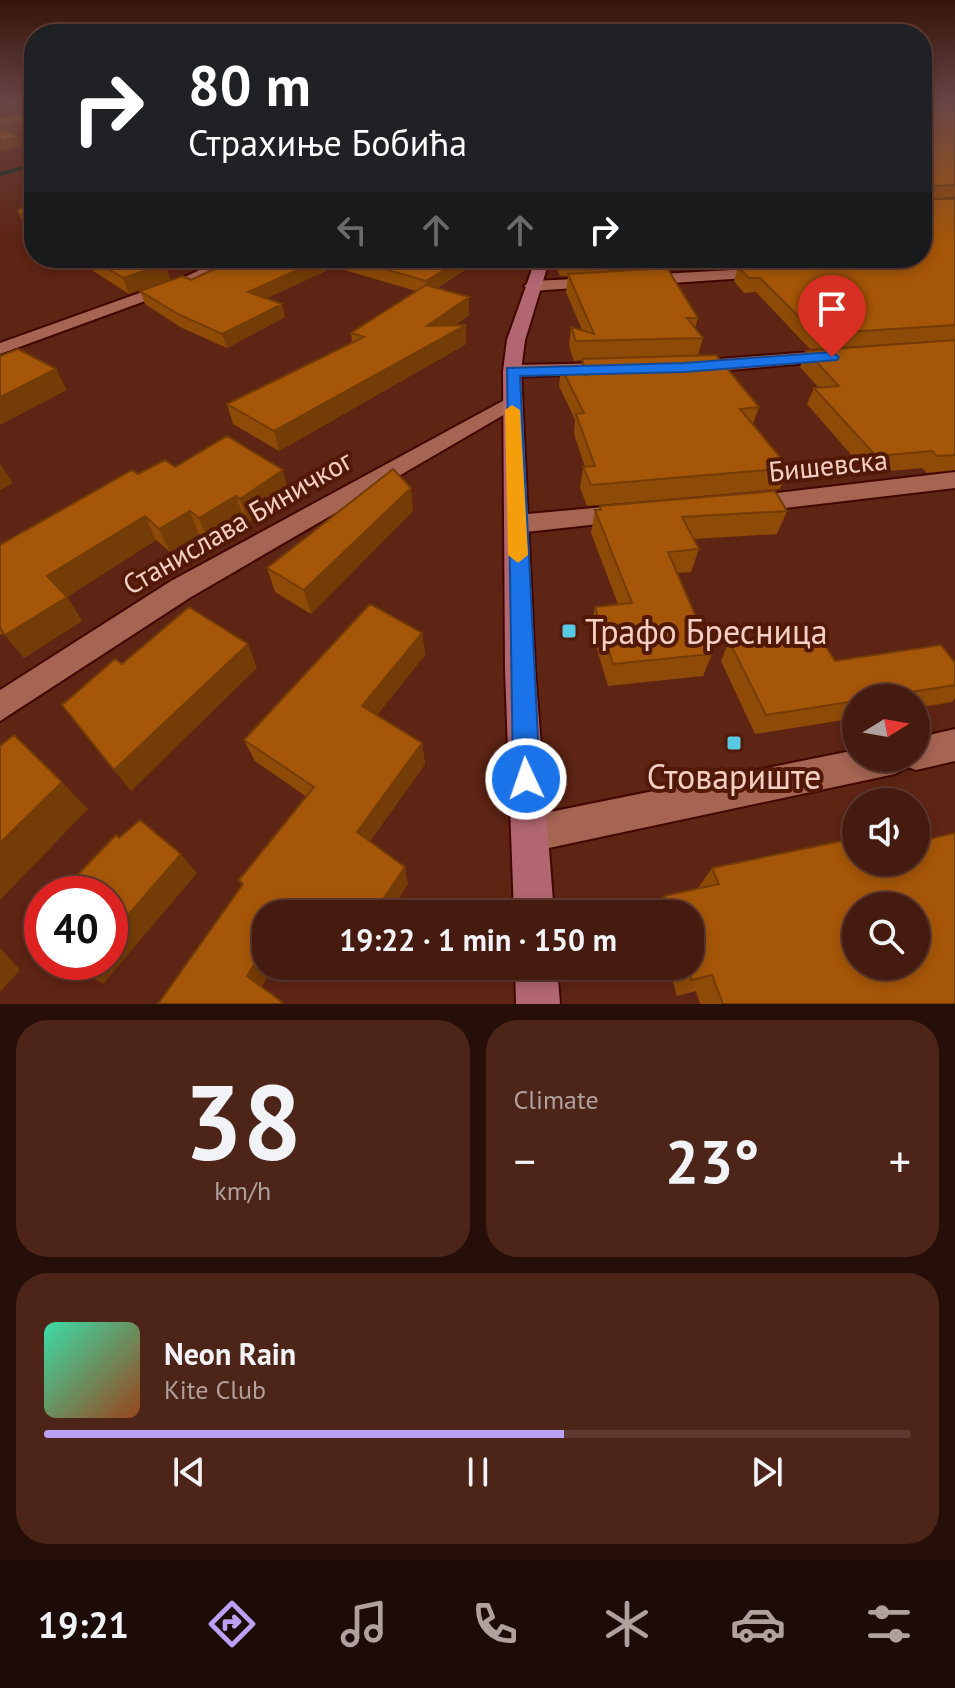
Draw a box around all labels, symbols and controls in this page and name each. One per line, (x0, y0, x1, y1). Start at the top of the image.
text: 80 m (188, 49, 311, 121)
icon: right (56, 56, 160, 160)
text: Страхиње Бобића (188, 119, 467, 166)
icon: left (330, 208, 374, 252)
icon: ahead (414, 208, 458, 252)
icon: ahead (498, 208, 542, 252)
icon: right (582, 208, 626, 252)
pin (798, 275, 866, 357)
icon: arrive (810, 287, 854, 331)
street label: Бишевска (767, 440, 889, 490)
street label: Станислава Биничког (116, 441, 359, 603)
place label: Трафо Бресница (585, 609, 828, 653)
marker: Трафо Бресница (560, 622, 578, 640)
north arrow (842, 684, 930, 772)
map controls (842, 684, 930, 980)
marker: Стовариште (725, 734, 743, 752)
position arrow (484, 737, 568, 821)
place label: Стовариште (647, 754, 821, 798)
button: sound (842, 788, 930, 876)
speed limit sign: 40 (24, 876, 128, 980)
button: search (842, 892, 930, 980)
text: 19:22 · 1 min · 150 m (339, 920, 617, 959)
text: 38 (184, 1054, 302, 1189)
text: Climate (514, 1083, 599, 1116)
text: 23° (665, 1122, 759, 1200)
text: − (514, 1132, 536, 1189)
text: + (889, 1132, 911, 1189)
text: km/h (214, 1174, 271, 1207)
text: Neon Rain (164, 1334, 296, 1373)
text: Kite Club (164, 1373, 266, 1406)
icon: previous (167, 1450, 211, 1494)
icon: pause (456, 1450, 500, 1494)
icon: next (745, 1450, 789, 1494)
icon: directions (204, 1596, 260, 1652)
icon: music (336, 1596, 392, 1652)
icon: phone (467, 1596, 523, 1652)
icon: climate (599, 1596, 655, 1652)
icon: car (730, 1596, 786, 1652)
icon: filters (861, 1596, 917, 1652)
text: 19:21 (38, 1601, 129, 1648)

